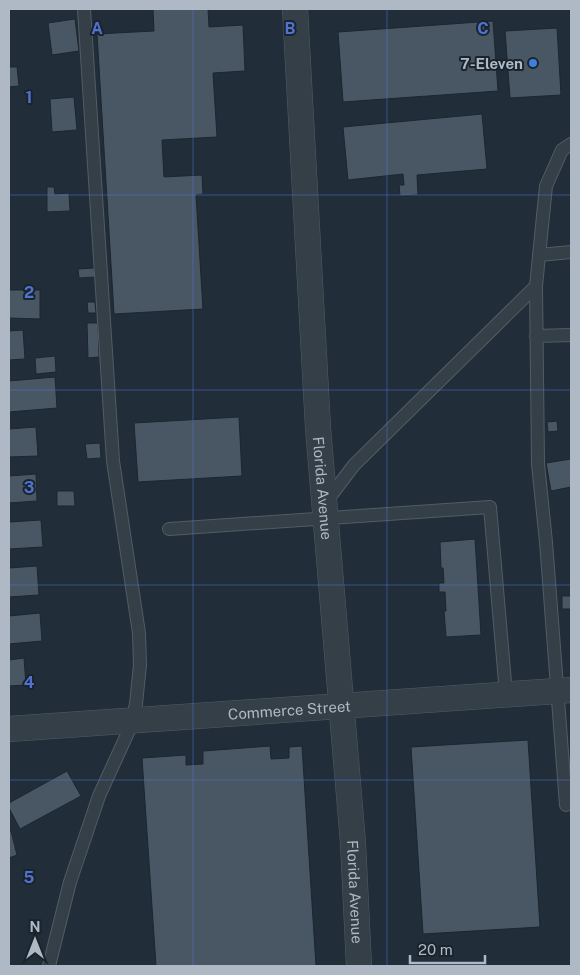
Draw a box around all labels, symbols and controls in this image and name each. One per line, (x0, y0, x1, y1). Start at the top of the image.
text: A (91, 19, 103, 38)
text: B (285, 19, 296, 38)
text: C (477, 19, 489, 38)
place label: 7-Eleven (460, 55, 523, 72)
marker: 7-Eleven (527, 57, 539, 69)
text: 1 (26, 88, 32, 107)
text: 2 (24, 283, 34, 302)
street label: Florida Avenue (310, 436, 336, 540)
text: 3 (24, 478, 34, 497)
text: 4 (24, 673, 35, 692)
street label: Commerce Street (227, 697, 351, 722)
street label: Florida Avenue (344, 840, 366, 944)
text: 5 (24, 868, 35, 887)
north arrow (10, 915, 60, 965)
text: N (30, 919, 40, 935)
scale bar (410, 932, 485, 964)
text: 20 m (418, 941, 453, 958)

